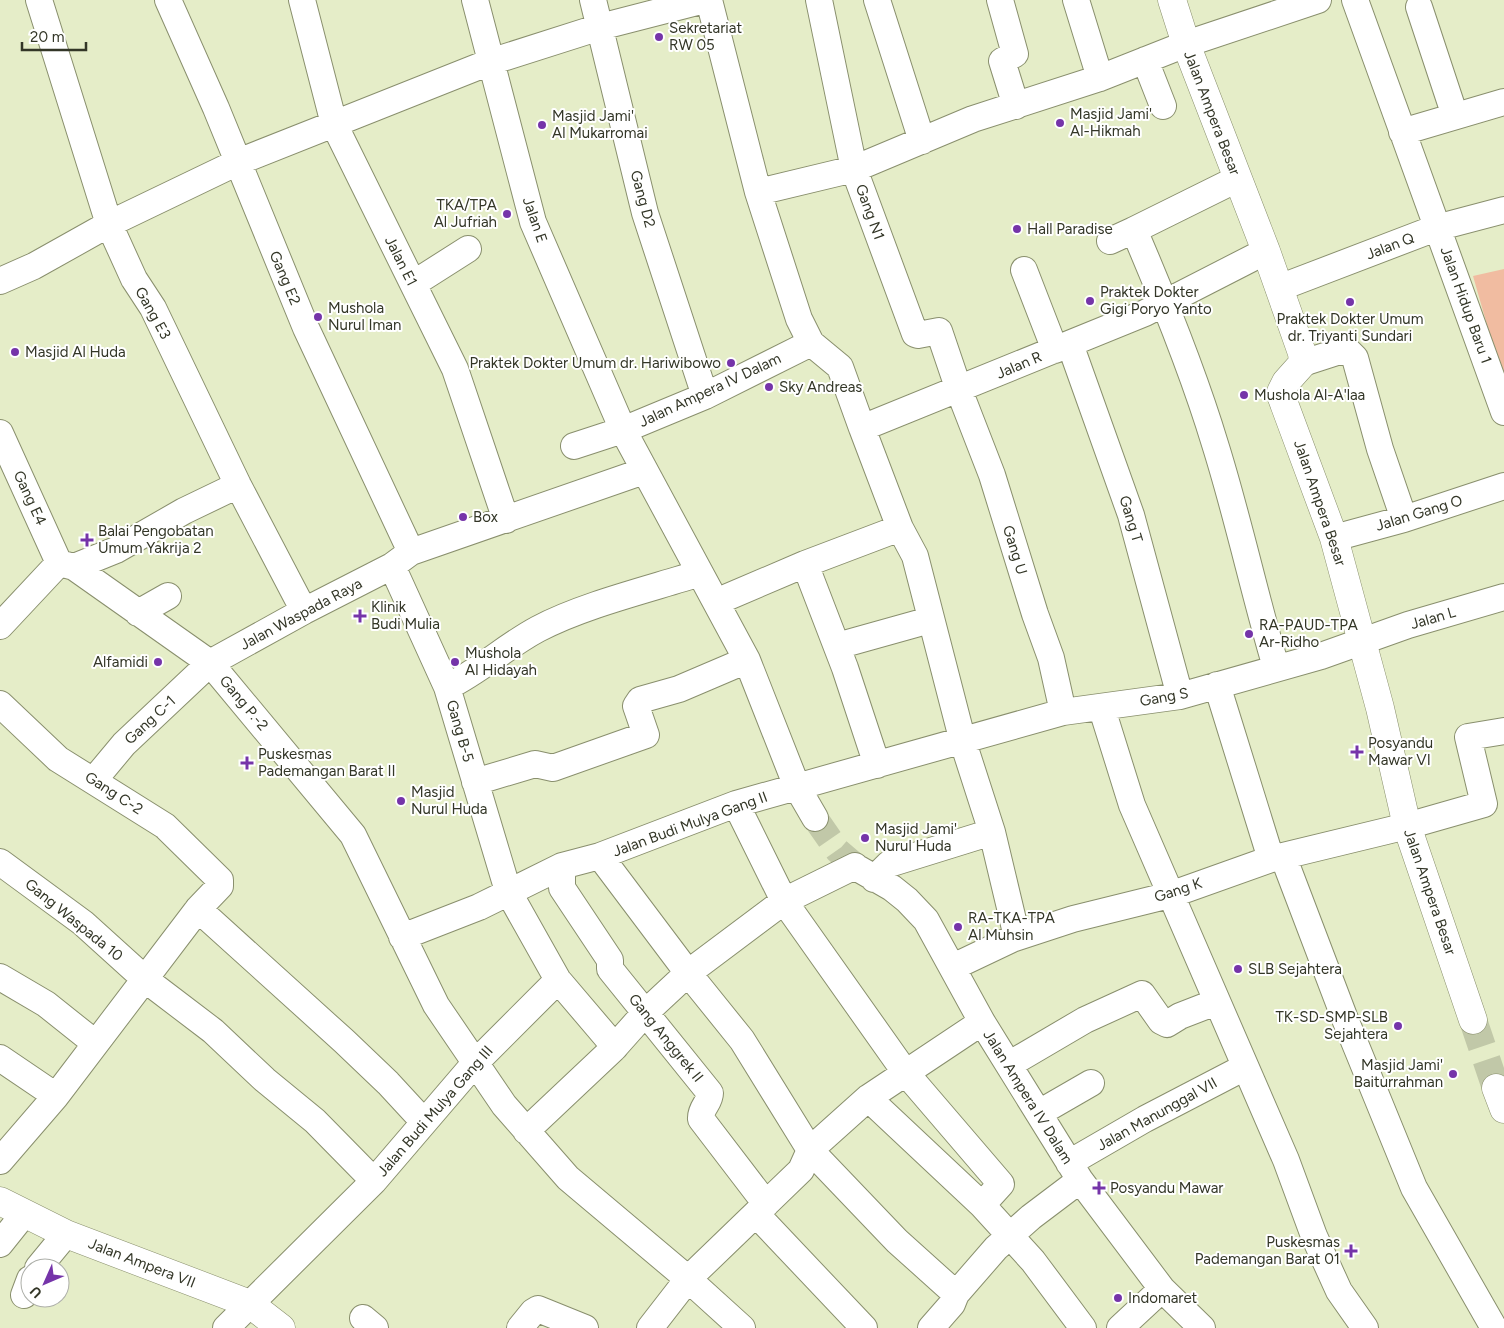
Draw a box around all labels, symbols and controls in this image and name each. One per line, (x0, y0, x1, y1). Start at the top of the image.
place label: Sekretariat RW 05 (669, 19, 742, 54)
scale bar (22, 20, 86, 52)
text: 20 m (30, 28, 64, 46)
marker: Sekretariat RW 05 (653, 31, 665, 43)
street label: Jalan Ampera Besar (1180, 48, 1244, 178)
place label: Masjid Jami' Al-Hikmah (1070, 105, 1152, 140)
place label: Masjid Jami' Al Mukarromai (552, 107, 648, 142)
marker: Masjid Jami' Al-Hikmah (1054, 117, 1066, 129)
marker: Masjid Jami' Al Mukarromai (536, 119, 548, 131)
street label: Gang D2 (627, 168, 659, 230)
street label: Gang N1 (852, 182, 888, 242)
street label: Jalan E (519, 195, 551, 245)
place label: TKA/TPA Al Jufriah (434, 196, 497, 231)
marker: TKA/TPA Al Jufriah (501, 208, 513, 220)
place label: Hall Paradise (1027, 220, 1113, 238)
marker: Hall Paradise (1011, 223, 1023, 235)
street label: Jalan Q (1363, 229, 1417, 263)
street label: Jalan E1 (381, 233, 421, 289)
street label: Jalan Hidup Baru 1 (1437, 244, 1495, 366)
street label: Gang E2 (266, 248, 304, 308)
place label: Praktek Dokter Gigi Poryo Yanto (1100, 283, 1212, 318)
street label: Gang E3 (131, 284, 175, 342)
marker: Praktek Dokter Gigi Poryo Yanto (1084, 295, 1096, 307)
marker: Praktek Dokter Umum dr. Triyanti Sundari (1344, 296, 1356, 308)
place label: Mushola Nurul Iman (328, 299, 401, 334)
place label: Praktek Dokter Umum dr. Triyanti Sundari (1277, 310, 1423, 345)
marker: Mushola Nurul Iman (312, 311, 324, 323)
place label: Masjid Al Huda (25, 343, 126, 361)
marker: Masjid Al Huda (9, 346, 21, 358)
street label: Jalan R (993, 347, 1045, 383)
street label: Jalan Ampera IV Dalam (636, 349, 784, 431)
place label: Praktek Dokter Umum dr. Hariwibowo (470, 354, 721, 372)
marker: Praktek Dokter Umum dr. Hariwibowo (725, 357, 737, 369)
place label: Sky Andreas (779, 378, 862, 396)
marker: Sky Andreas (763, 381, 775, 393)
place label: Mushola Al-A'laa (1254, 386, 1365, 404)
marker: Mushola Al-A'laa (1238, 389, 1250, 401)
street label: Jalan Ampera Besar (1290, 438, 1350, 568)
street label: Gang E4 (10, 468, 50, 528)
street label: Jalan Gang O (1373, 491, 1465, 535)
street label: Gang T (1115, 493, 1147, 545)
place label: Box (473, 508, 498, 526)
marker: Box (457, 511, 469, 523)
place label: Balai Pengobatan Umum Yakrija 2 (98, 522, 214, 557)
street label: Gang U (999, 523, 1031, 577)
marker: Balai Pengobatan Umum Yakrija 2 (80, 533, 94, 547)
street label: Jalan Waspada Raya (237, 574, 365, 654)
place label: Klinik Budi Mulia (371, 598, 440, 633)
street label: Jalan L (1408, 603, 1458, 633)
marker: Klinik Budi Mulia (353, 609, 367, 623)
place label: RA-PAUD-TPA Ar-Ridho (1259, 616, 1358, 651)
marker: RA-PAUD-TPA Ar-Ridho (1243, 628, 1255, 640)
place label: Mushola Al Hidayah (465, 644, 537, 679)
place label: Alfamidi (93, 653, 148, 671)
marker: Alfamidi (152, 656, 164, 668)
marker: Mushola Al Hidayah (449, 656, 461, 668)
street label: Gang P.-2 (216, 672, 272, 734)
street label: Gang S (1138, 684, 1190, 710)
street label: Gang C-1 (121, 692, 179, 748)
street label: Gang B-5 (443, 698, 477, 764)
place label: Posyandu Mawar VI (1368, 734, 1433, 769)
place label: Puskesmas Pademangan Barat II (258, 745, 396, 780)
marker: Posyandu Mawar VI (1350, 745, 1364, 759)
marker: Puskesmas Pademangan Barat II (240, 756, 254, 770)
street label: Gang C-2 (82, 768, 146, 818)
place label: Masjid Nurul Huda (411, 783, 488, 818)
street label: Jalan Budi Mulya Gang II (610, 788, 770, 860)
marker: Masjid Nurul Huda (395, 795, 407, 807)
place label: Masjid Jami' Nurul Huda (875, 820, 957, 855)
street label: Jalan Ampera Besar (1400, 827, 1460, 957)
marker: Masjid Jami' Nurul Huda (859, 832, 871, 844)
street label: Gang K (1152, 874, 1205, 906)
street label: Gang Waspada 10 (21, 875, 127, 965)
place label: RA-TKA-TPA Al Muhsin (968, 909, 1055, 944)
marker: RA-TKA-TPA Al Muhsin (952, 921, 964, 933)
place label: SLB Sejahtera (1248, 960, 1342, 978)
marker: SLB Sejahtera (1232, 963, 1244, 975)
street label: Gang Anggrek II (625, 990, 707, 1086)
place label: TK-SD-SMP-SLB Sejahtera (1276, 1008, 1388, 1043)
marker: TK-SD-SMP-SLB Sejahtera (1392, 1020, 1404, 1032)
street label: Jalan Ampera IV Dalam (979, 1027, 1077, 1167)
street label: Jalan Budi Mulya Gang III (373, 1042, 497, 1180)
place label: Masjid Jami' Baiturrahman (1354, 1056, 1443, 1091)
marker: Masjid Jami' Baiturrahman (1447, 1068, 1459, 1080)
street label: Jalan Manunggal VII (1094, 1073, 1220, 1155)
place label: Posyandu Mawar (1110, 1179, 1223, 1197)
marker: Posyandu Mawar (1092, 1181, 1106, 1195)
place label: Puskesmas Pademangan Barat 01 (1195, 1233, 1340, 1268)
street label: Jalan Ampera VII (86, 1234, 198, 1292)
marker: Puskesmas Pademangan Barat 01 (1344, 1244, 1358, 1258)
north arrow (20, 1258, 70, 1308)
text: U (27, 1282, 46, 1301)
place label: Indomaret (1128, 1289, 1198, 1307)
marker: Indomaret (1112, 1292, 1124, 1304)

